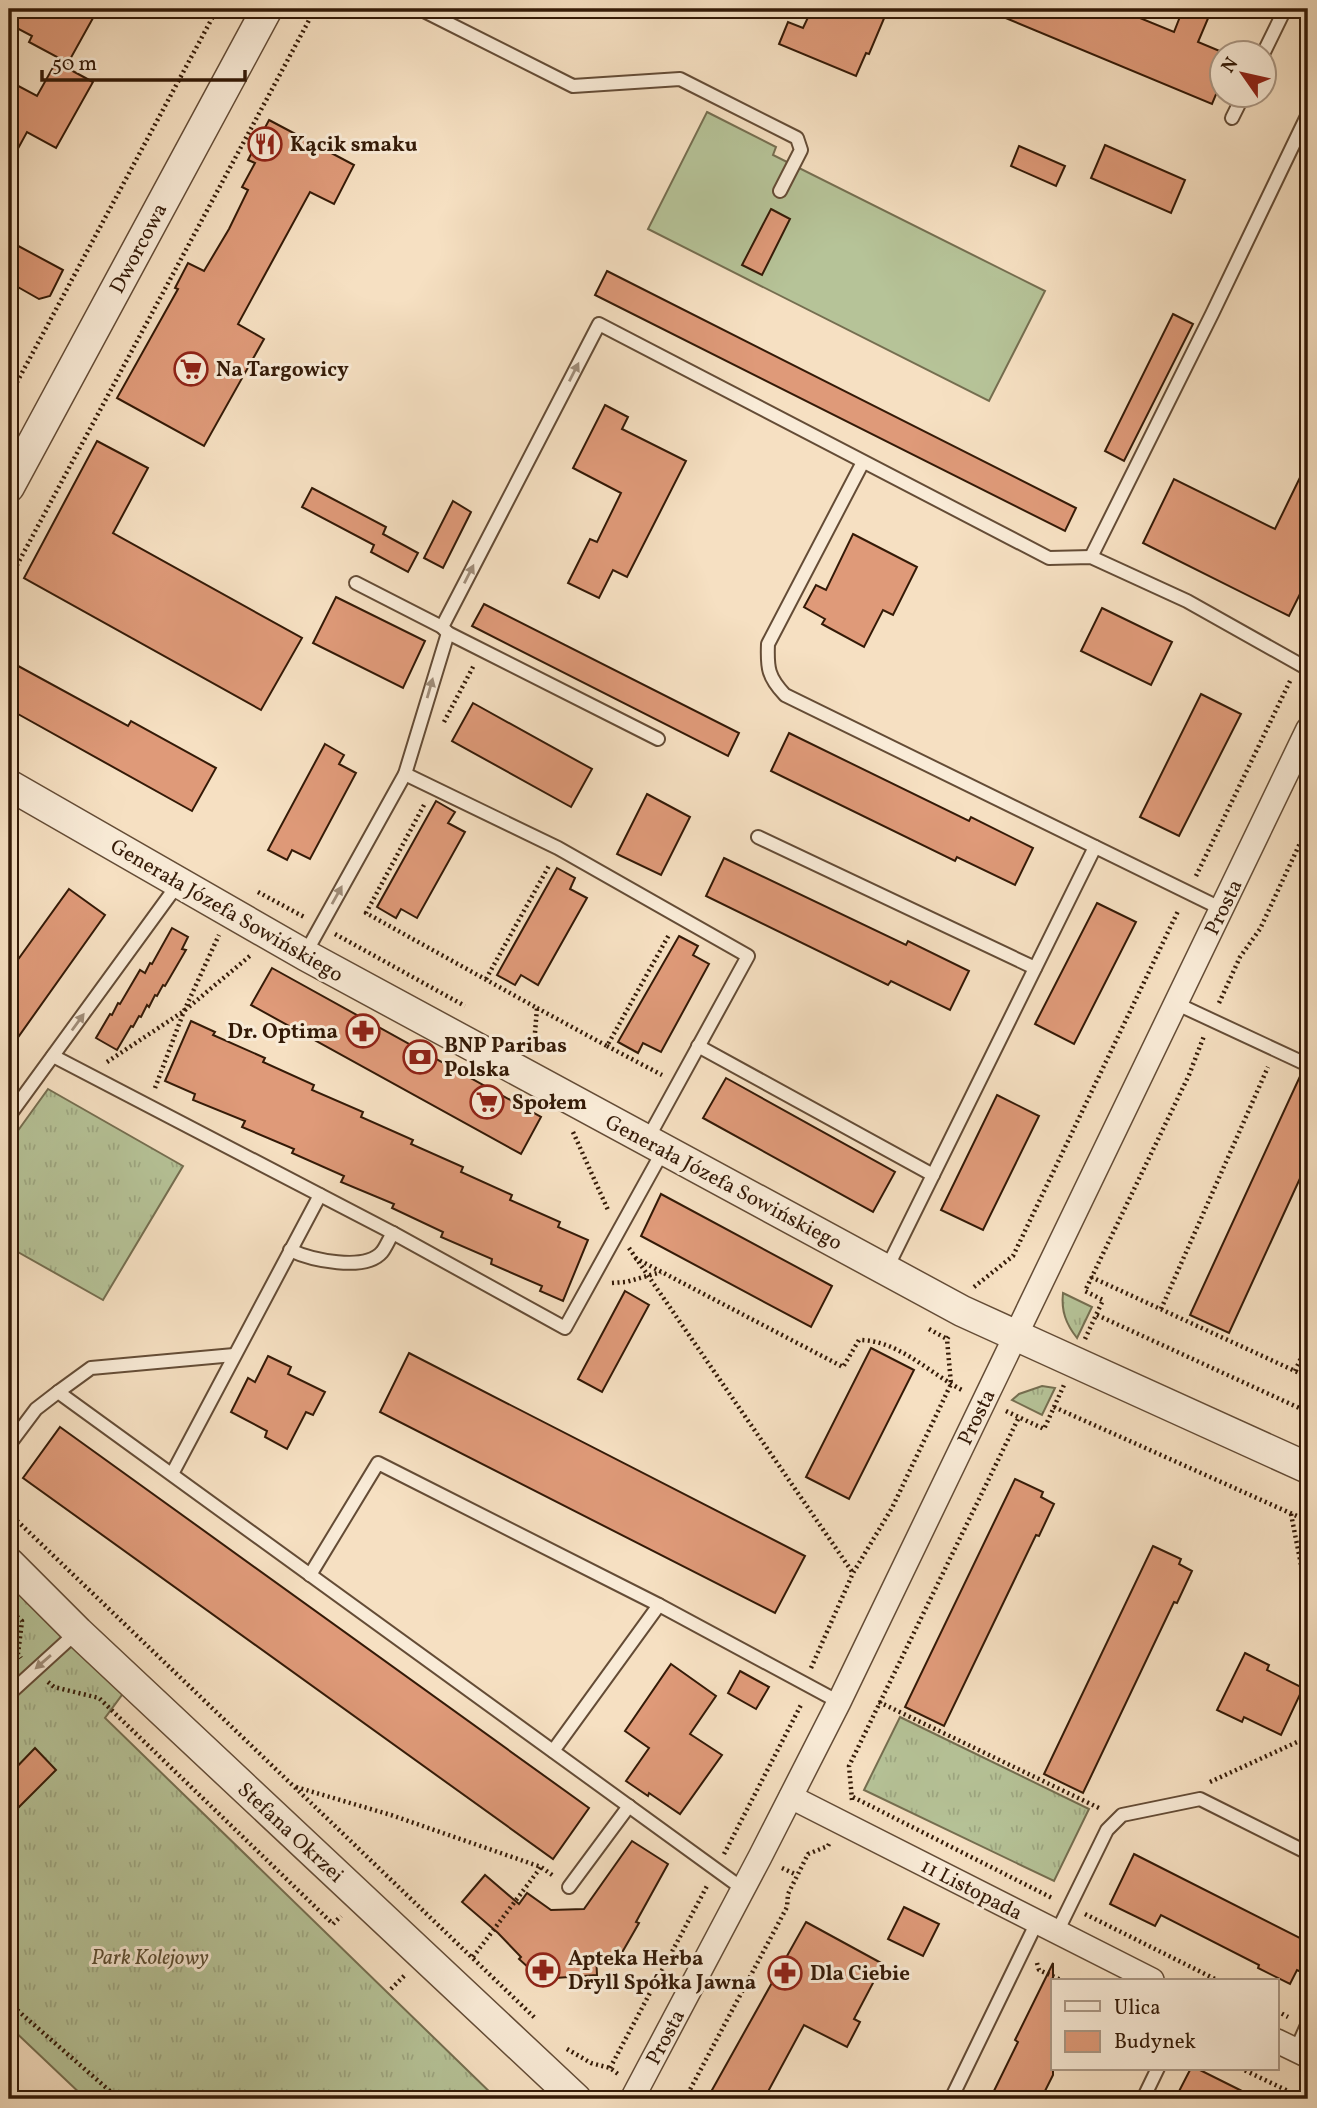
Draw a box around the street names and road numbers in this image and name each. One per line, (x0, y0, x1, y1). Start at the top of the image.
street label: Dworcowa (103, 198, 175, 299)
street label: Generała Józefa Sowińskiego (104, 833, 348, 990)
street label: Prosta (1198, 875, 1250, 941)
street label: Generała Józefa Sowińskiego (600, 1108, 847, 1258)
street label: Prosta (951, 1385, 1003, 1451)
street label: Stefana Okrzei (230, 1776, 350, 1890)
street label: 11 Listopada (915, 1852, 1027, 1928)
street label: Prosta (640, 2005, 693, 2071)

